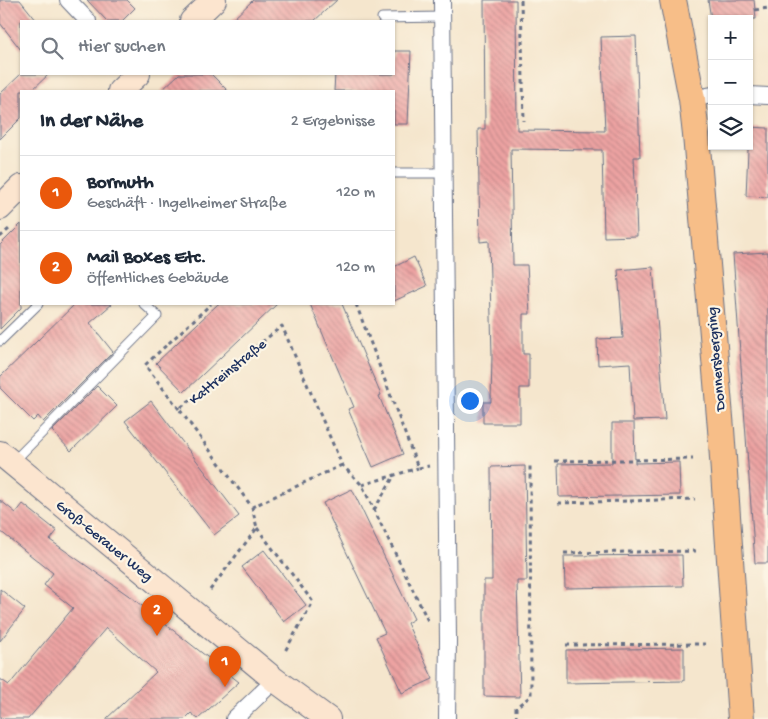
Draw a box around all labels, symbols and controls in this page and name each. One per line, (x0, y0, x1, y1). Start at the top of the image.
map controls (708, 15, 753, 150)
button: + (708, 15, 753, 60)
search box (20, 20, 395, 75)
icon: search (38, 34, 66, 62)
text: Hier suchen (78, 36, 165, 59)
button: − (708, 60, 753, 105)
button: layers (708, 105, 753, 150)
text: In der Nähe (40, 110, 143, 135)
text: 2 Ergebnisse (291, 113, 375, 132)
text: Bormuth (87, 172, 154, 195)
text: 1 (53, 184, 59, 203)
text: 120 m (336, 184, 375, 203)
text: Geschäft · Ingelheimer Straße (87, 195, 286, 214)
text: Mail Boxes Etc. (87, 247, 206, 270)
text: 2 (52, 259, 60, 278)
text: 120 m (336, 259, 375, 278)
text: Öffentliches Gebäude (87, 270, 229, 289)
street label: Donnersbergring (703, 306, 731, 412)
street label: Kattreinstraße (186, 336, 271, 409)
your location (457, 388, 483, 414)
street label: Groß-Gerauer Weg (51, 497, 156, 586)
pin: 2 (141, 595, 173, 636)
pin: 1 (209, 646, 241, 687)

